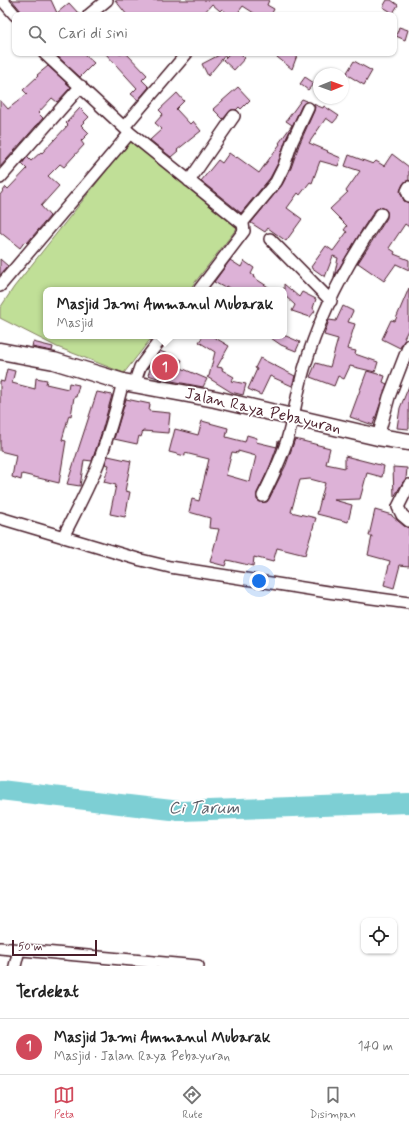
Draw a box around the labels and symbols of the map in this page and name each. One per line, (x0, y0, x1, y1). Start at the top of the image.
north arrow (313, 68, 349, 104)
pin: 1 (152, 352, 178, 382)
street label: Jalan Raya Pebayuran (183, 383, 343, 439)
your location (249, 571, 269, 591)
water label: Ci Tarum (169, 797, 239, 819)
scale bar (12, 938, 97, 957)

